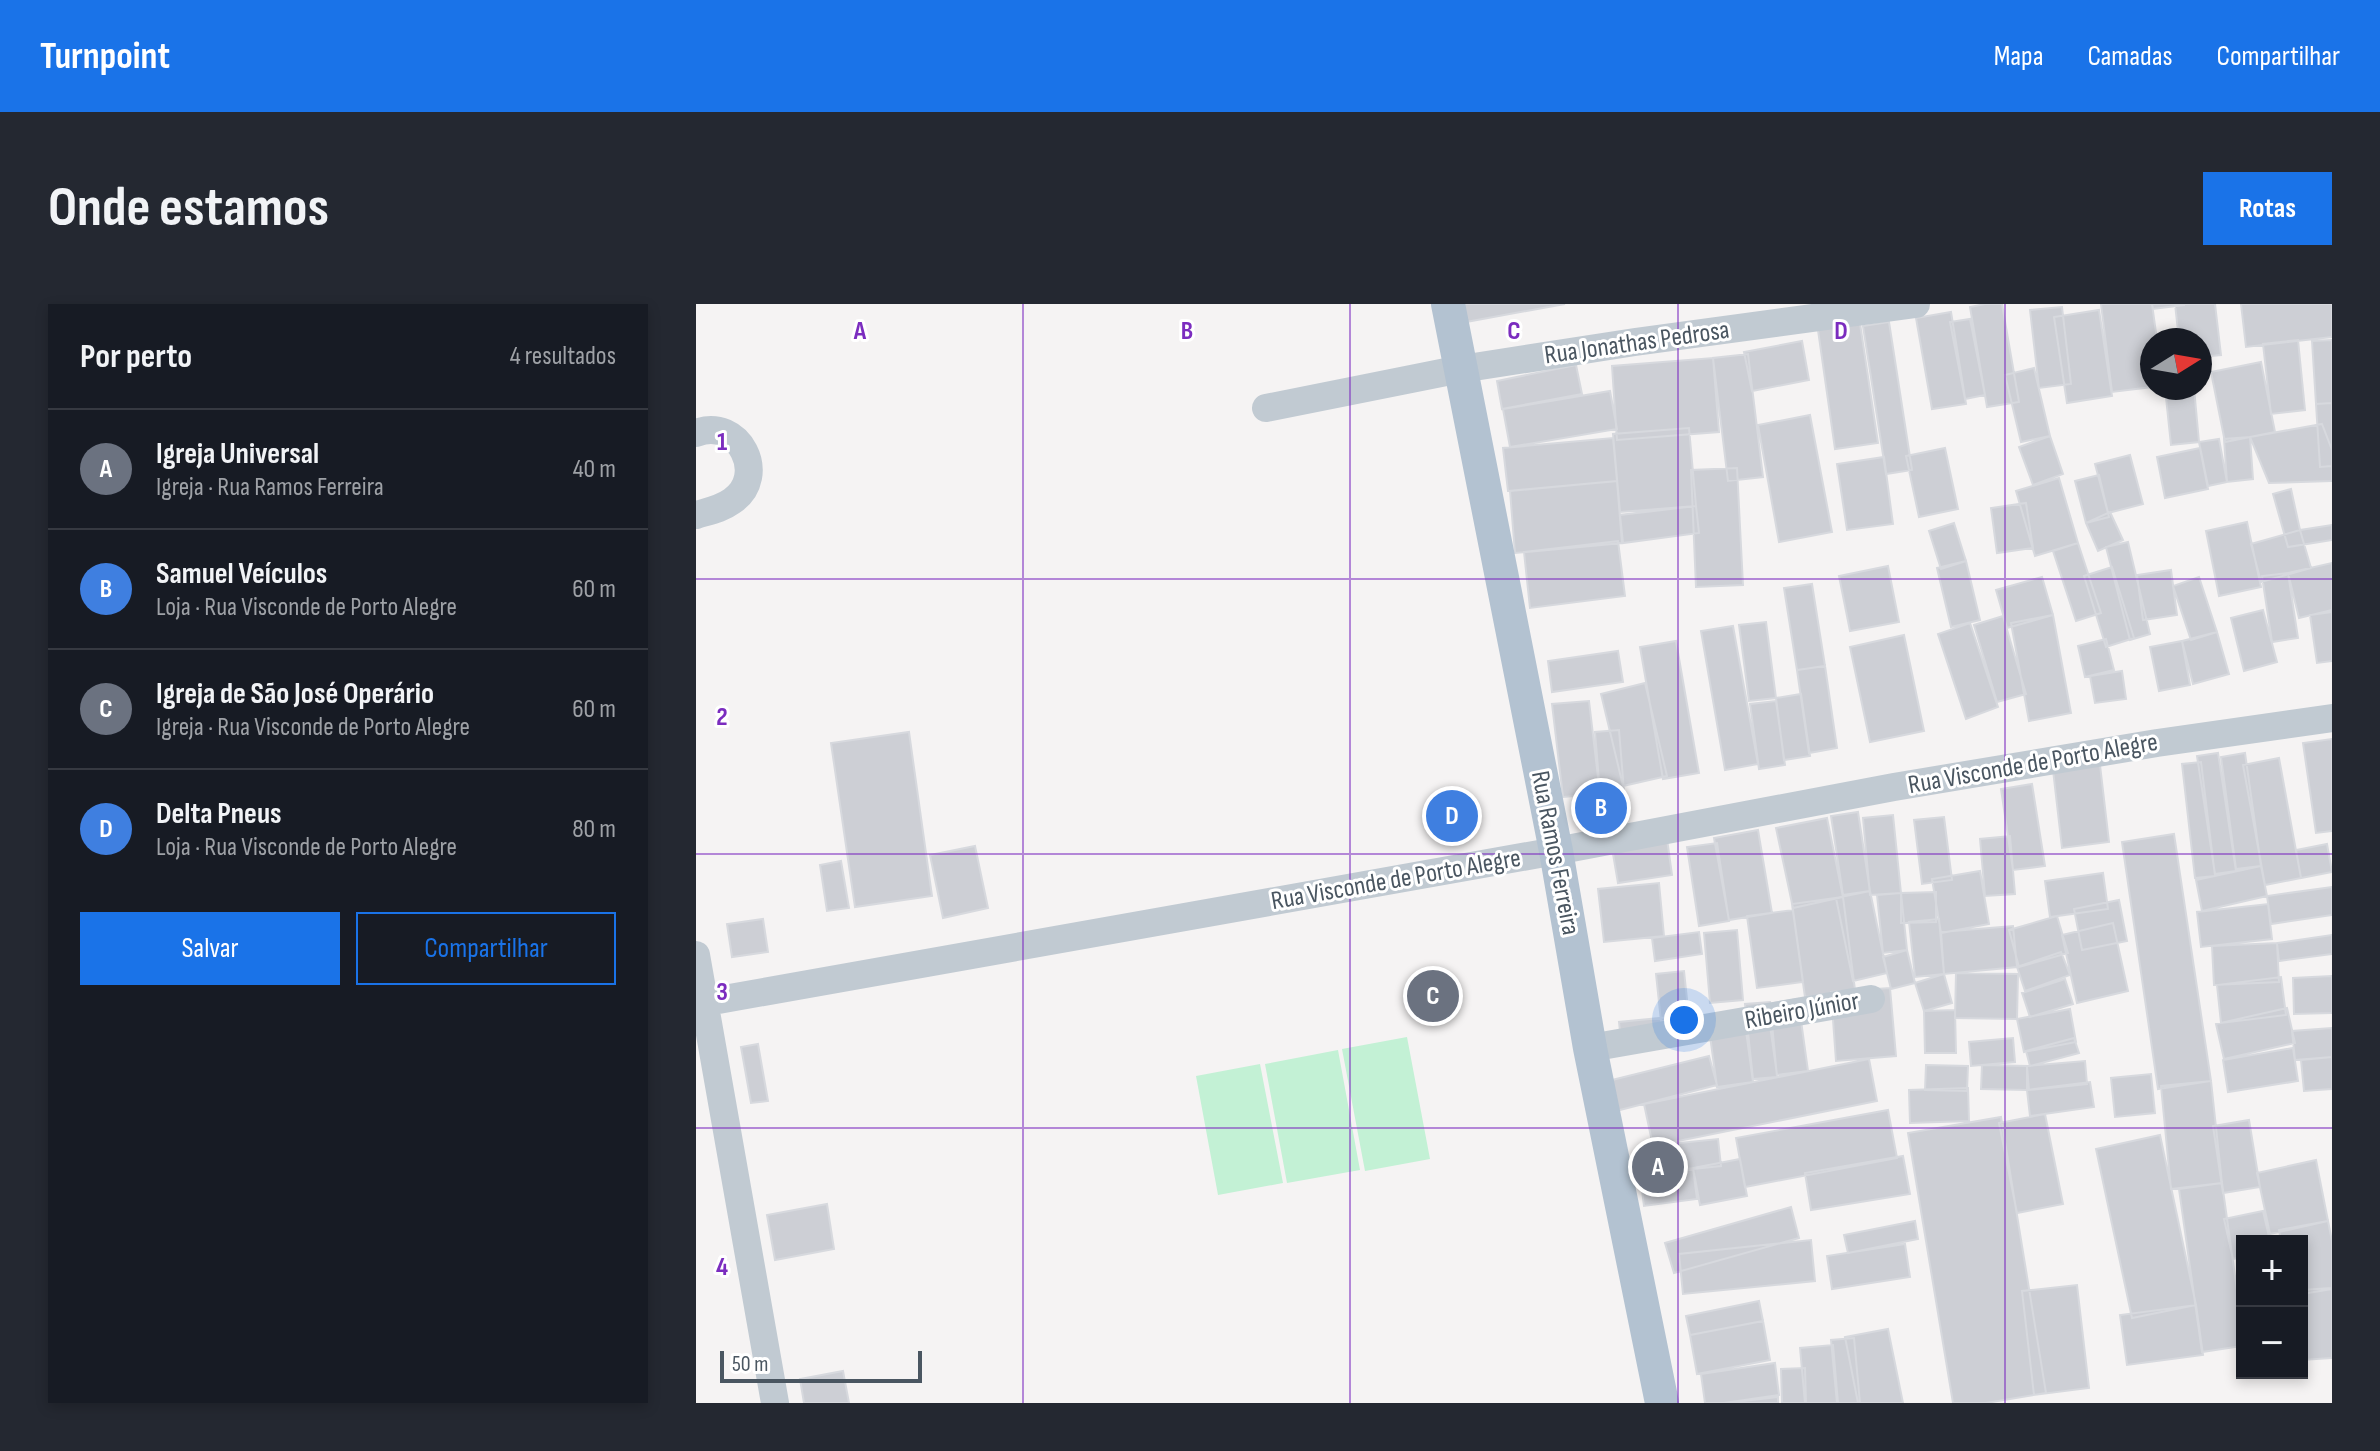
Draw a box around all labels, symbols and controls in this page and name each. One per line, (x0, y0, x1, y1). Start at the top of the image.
text: Turnpoint (40, 34, 170, 79)
text: Mapa (1994, 40, 2043, 73)
text: Camadas (2087, 40, 2173, 73)
text: Compartilhar (2217, 40, 2340, 73)
button: Rotas (2203, 172, 2332, 245)
text: Onde estamos (48, 175, 329, 242)
street label: Rua Jonathas Pedrosa (1543, 315, 1731, 371)
text: A (853, 316, 867, 347)
text: B (1181, 316, 1193, 347)
text: C (1507, 316, 1521, 347)
text: D (1834, 316, 1848, 347)
north arrow (2140, 328, 2212, 400)
text: Por perto (80, 336, 192, 377)
text: 4 resultados (510, 341, 616, 372)
text: 1 (717, 427, 727, 458)
text: Igreja Universal (156, 436, 319, 472)
text: A (100, 454, 112, 485)
text: 40 m (573, 454, 616, 485)
text: Igreja · Rua Ramos Ferreira (156, 472, 384, 503)
text: Samuel Veículos (156, 556, 327, 592)
text: B (100, 574, 112, 605)
text: 60 m (572, 574, 616, 605)
text: Loja · Rua Visconde de Porto Alegre (156, 592, 457, 623)
text: Igreja de São José Operário (156, 676, 434, 712)
text: C (99, 694, 113, 725)
text: 60 m (572, 694, 616, 725)
text: 2 (716, 702, 728, 733)
text: Igreja · Rua Visconde de Porto Alegre (156, 712, 470, 743)
street label: Rua Visconde de Porto Alegre (1906, 727, 2160, 801)
street label: Rua Ramos Ferreira (1524, 768, 1586, 938)
pin: B (1575, 778, 1627, 838)
pin: D (1426, 786, 1478, 846)
text: Delta Pneus (156, 796, 282, 832)
text: D (99, 814, 113, 845)
text: 80 m (572, 814, 616, 845)
text: Loja · Rua Visconde de Porto Alegre (156, 832, 457, 863)
street label: Rua Visconde de Porto Alegre (1269, 843, 1523, 917)
button: Salvar (80, 912, 340, 985)
button: Compartilhar (356, 912, 616, 985)
pin: C (1407, 966, 1459, 1026)
text: 3 (716, 977, 728, 1008)
street label: Ribeiro Júnior (1743, 986, 1862, 1036)
your location (1664, 1000, 1704, 1040)
pin: A (1632, 1137, 1684, 1197)
map controls (2236, 1235, 2308, 1379)
button: + (2236, 1235, 2308, 1307)
text: 4 (716, 1252, 728, 1283)
button: − (2236, 1307, 2308, 1379)
scale bar (720, 1347, 922, 1383)
text: 50 m (732, 1351, 768, 1378)

